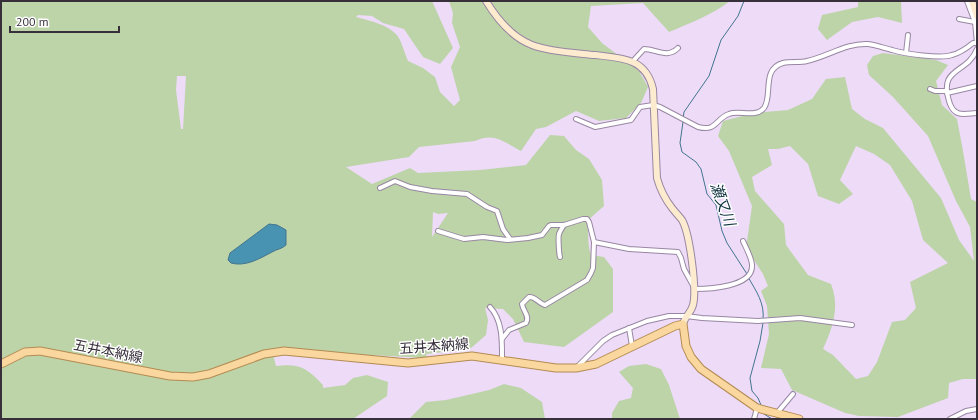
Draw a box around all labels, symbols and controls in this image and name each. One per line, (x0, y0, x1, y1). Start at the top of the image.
scale bar (10, 8, 119, 34)
text: 200 m (16, 14, 49, 29)
water label: 瀬又川 (706, 180, 740, 230)
street label: 五井本納線 (72, 335, 144, 367)
street label: 五井本納線 (398, 335, 470, 357)

